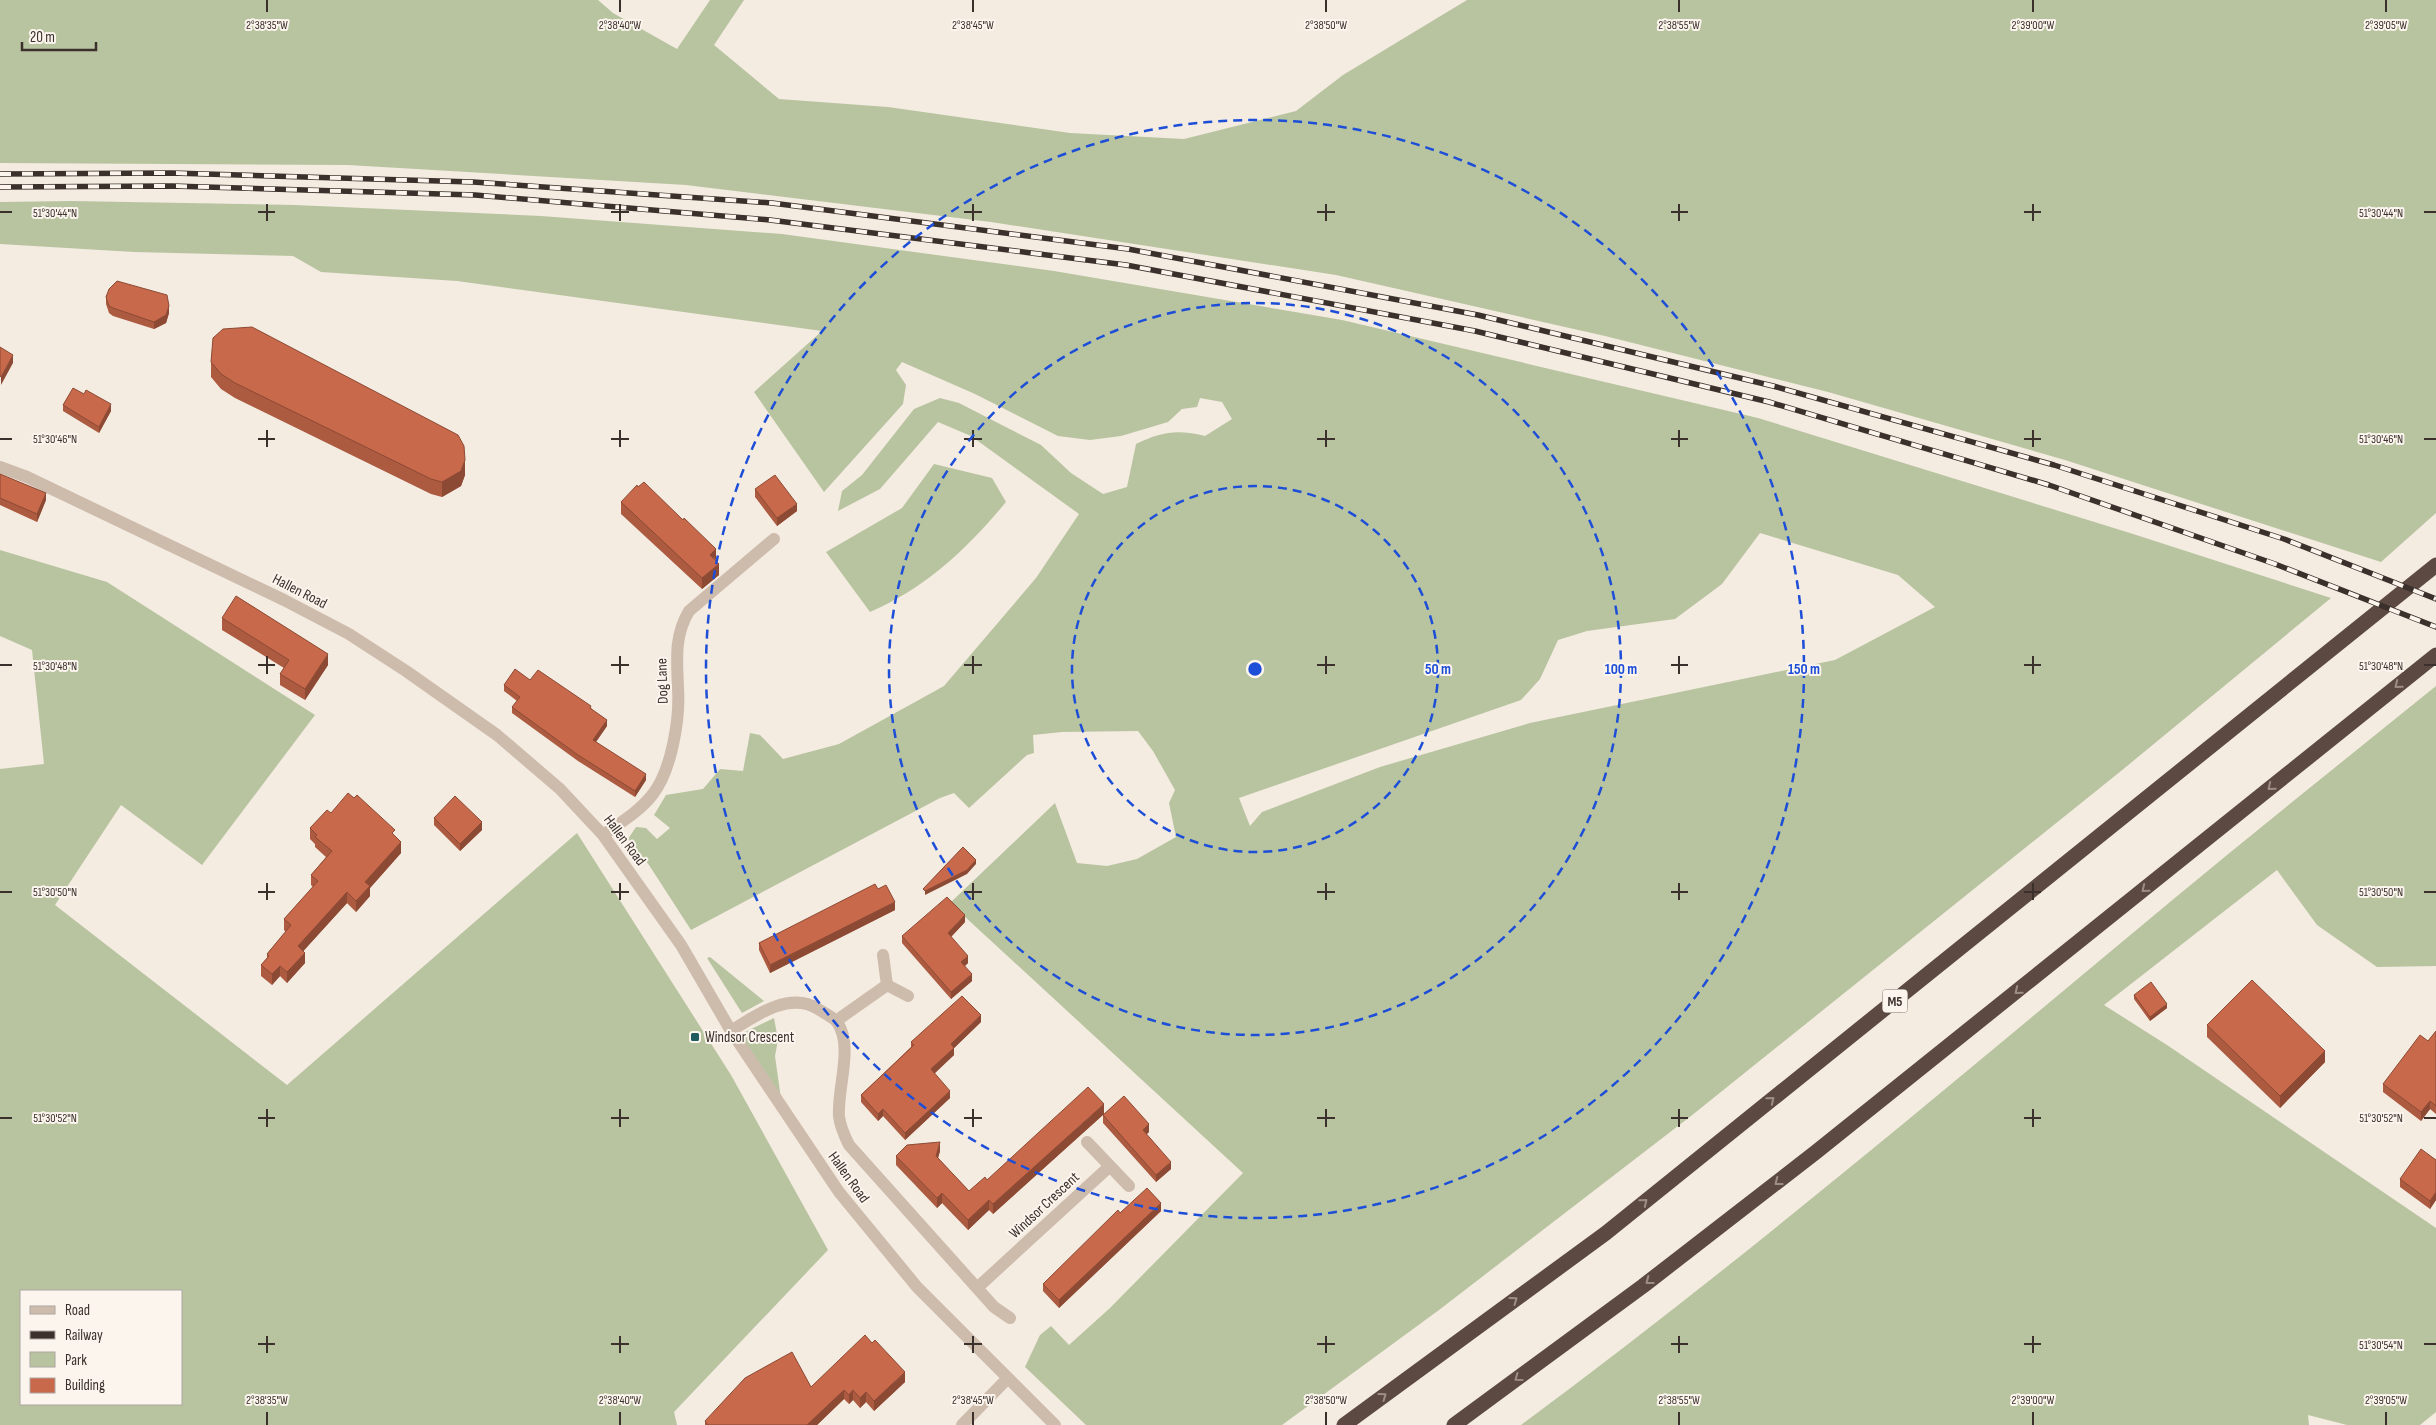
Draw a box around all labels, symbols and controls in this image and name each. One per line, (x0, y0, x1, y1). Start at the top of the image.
text: 2°38'35"W (246, 18, 288, 33)
text: 2°38'40"W (599, 18, 641, 33)
text: 2°38'45"W (952, 18, 994, 33)
text: 2°38'50"W (1305, 18, 1347, 33)
text: 2°38'55"W (1658, 18, 1700, 33)
text: 2°39'00"W (2012, 18, 2055, 33)
text: 2°39'05"W (2365, 18, 2407, 33)
scale bar (22, 20, 96, 52)
text: 20 m (30, 28, 55, 47)
text: 51°30'44"N (33, 206, 77, 221)
text: 51°30'44"N (2359, 206, 2403, 221)
text: 51°30'46"N (33, 432, 77, 447)
text: 51°30'46"N (2359, 432, 2403, 447)
street label: Hallen Road (269, 570, 330, 613)
street label: Dog Lane (652, 658, 673, 704)
text: 51°30'48"N (33, 659, 77, 674)
text: 51°30'48"N (2359, 659, 2403, 674)
centre of rings (1246, 660, 1264, 678)
text: 50 m (1425, 660, 1451, 679)
text: 100 m (1605, 660, 1637, 679)
text: 150 m (1788, 660, 1820, 679)
one-way arrow (2395, 680, 2404, 688)
one-way arrow (2268, 782, 2277, 790)
street label: Hallen Road (599, 811, 650, 870)
one-way arrow (2141, 883, 2150, 892)
text: 51°30'50"N (33, 885, 77, 900)
text: 51°30'50"N (2359, 885, 2403, 900)
one-way arrow (2015, 985, 2024, 993)
road number: M5 (1882, 989, 1908, 1012)
place label: Windsor Crescent (705, 1028, 795, 1047)
marker: Windsor Crescent (689, 1031, 701, 1043)
one-way arrow (1765, 1097, 1774, 1106)
text: 51°30'52"N (33, 1111, 77, 1126)
text: 51°30'52"N (2359, 1111, 2403, 1126)
street label: Hallen Road (824, 1148, 874, 1207)
street label: Windsor Crescent (1005, 1168, 1084, 1243)
one-way arrow (1775, 1177, 1784, 1185)
one-way arrow (1638, 1200, 1647, 1208)
one-way arrow (1646, 1276, 1655, 1284)
legend (20, 1290, 182, 1405)
one-way arrow (1508, 1297, 1518, 1306)
text: Road (65, 1301, 90, 1320)
text: Railway (65, 1326, 103, 1345)
text: 51°30'54"N (2359, 1338, 2403, 1353)
text: Park (65, 1351, 87, 1370)
one-way arrow (1514, 1372, 1524, 1381)
text: Building (65, 1376, 105, 1395)
text: 2°38'35"W (246, 1393, 288, 1408)
text: 2°38'40"W (599, 1393, 641, 1408)
text: 2°38'45"W (952, 1393, 994, 1408)
text: 2°38'50"W (1305, 1393, 1347, 1408)
one-way arrow (1377, 1393, 1387, 1402)
text: 2°38'55"W (1658, 1393, 1700, 1408)
text: 2°39'00"W (2012, 1393, 2055, 1408)
text: 2°39'05"W (2365, 1393, 2407, 1408)

